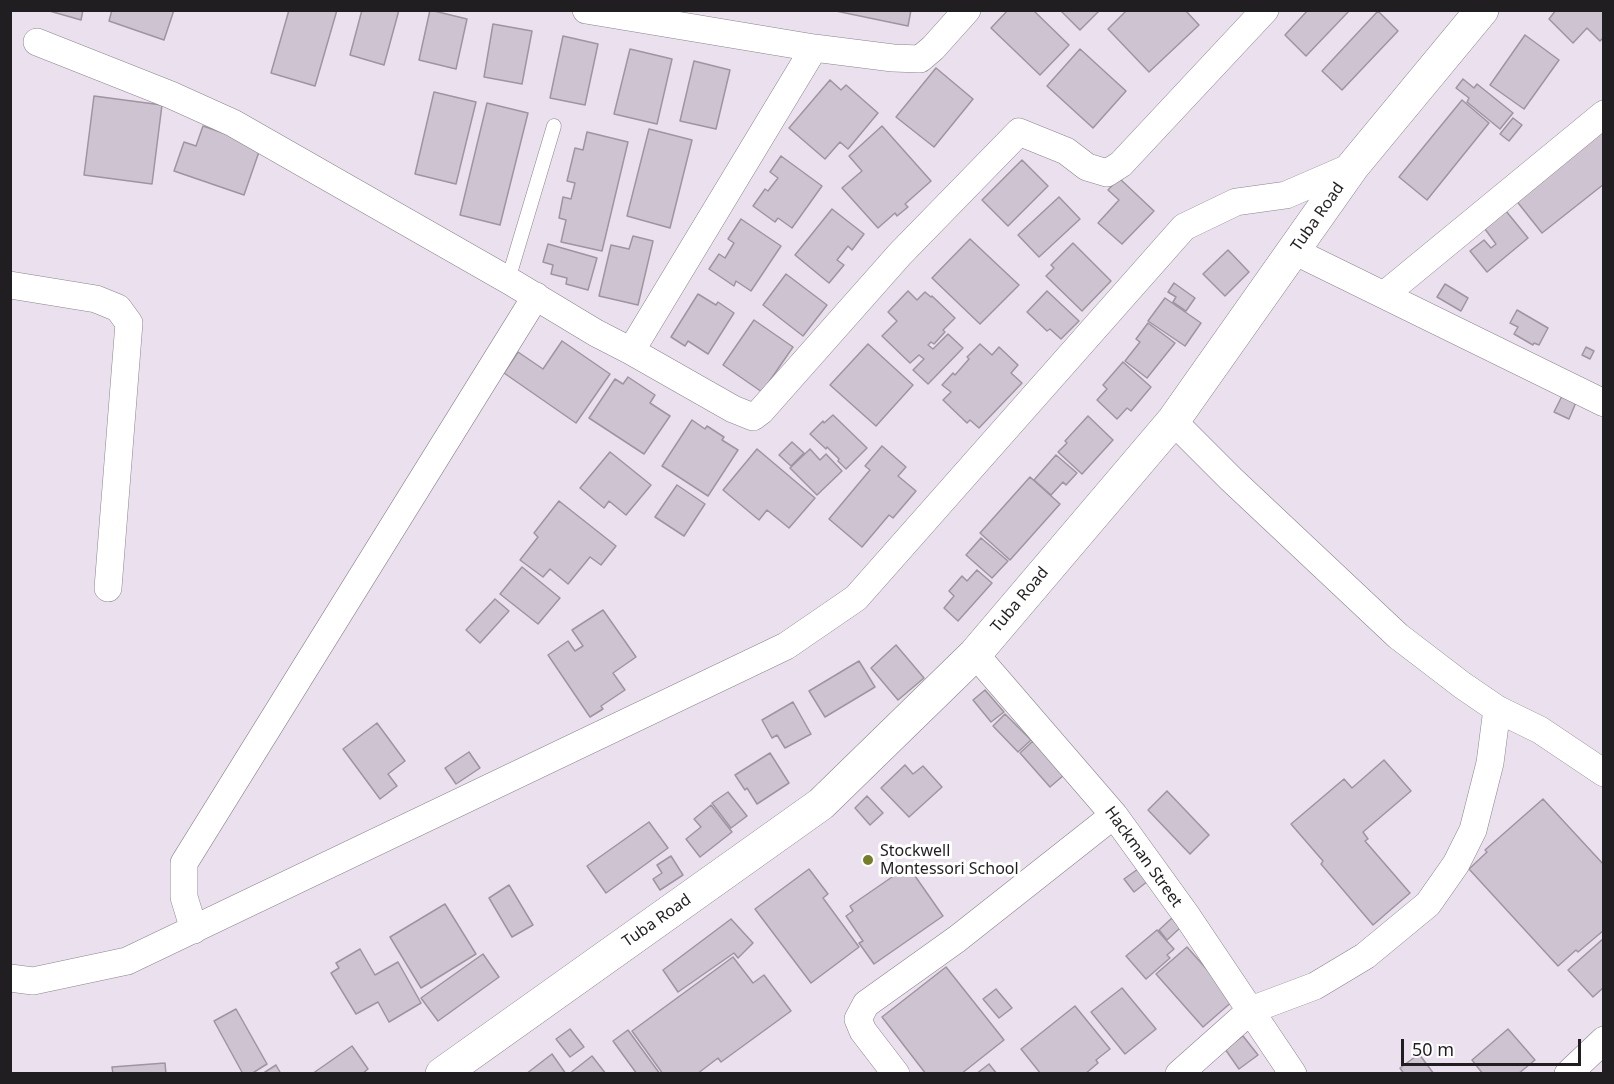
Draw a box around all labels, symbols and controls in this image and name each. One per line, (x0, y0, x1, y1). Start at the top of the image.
street label: Tuba Road (1287, 179, 1349, 255)
street label: Tuba Road (987, 563, 1053, 637)
street label: Hackman Street (1100, 803, 1186, 911)
place label: Stockwell Montessori School (880, 841, 1019, 879)
marker: Stockwell Montessori School (861, 853, 875, 867)
street label: Tuba Road (619, 890, 695, 952)
scale bar (1404, 1027, 1584, 1065)
text: 50 m (1412, 1037, 1454, 1061)

